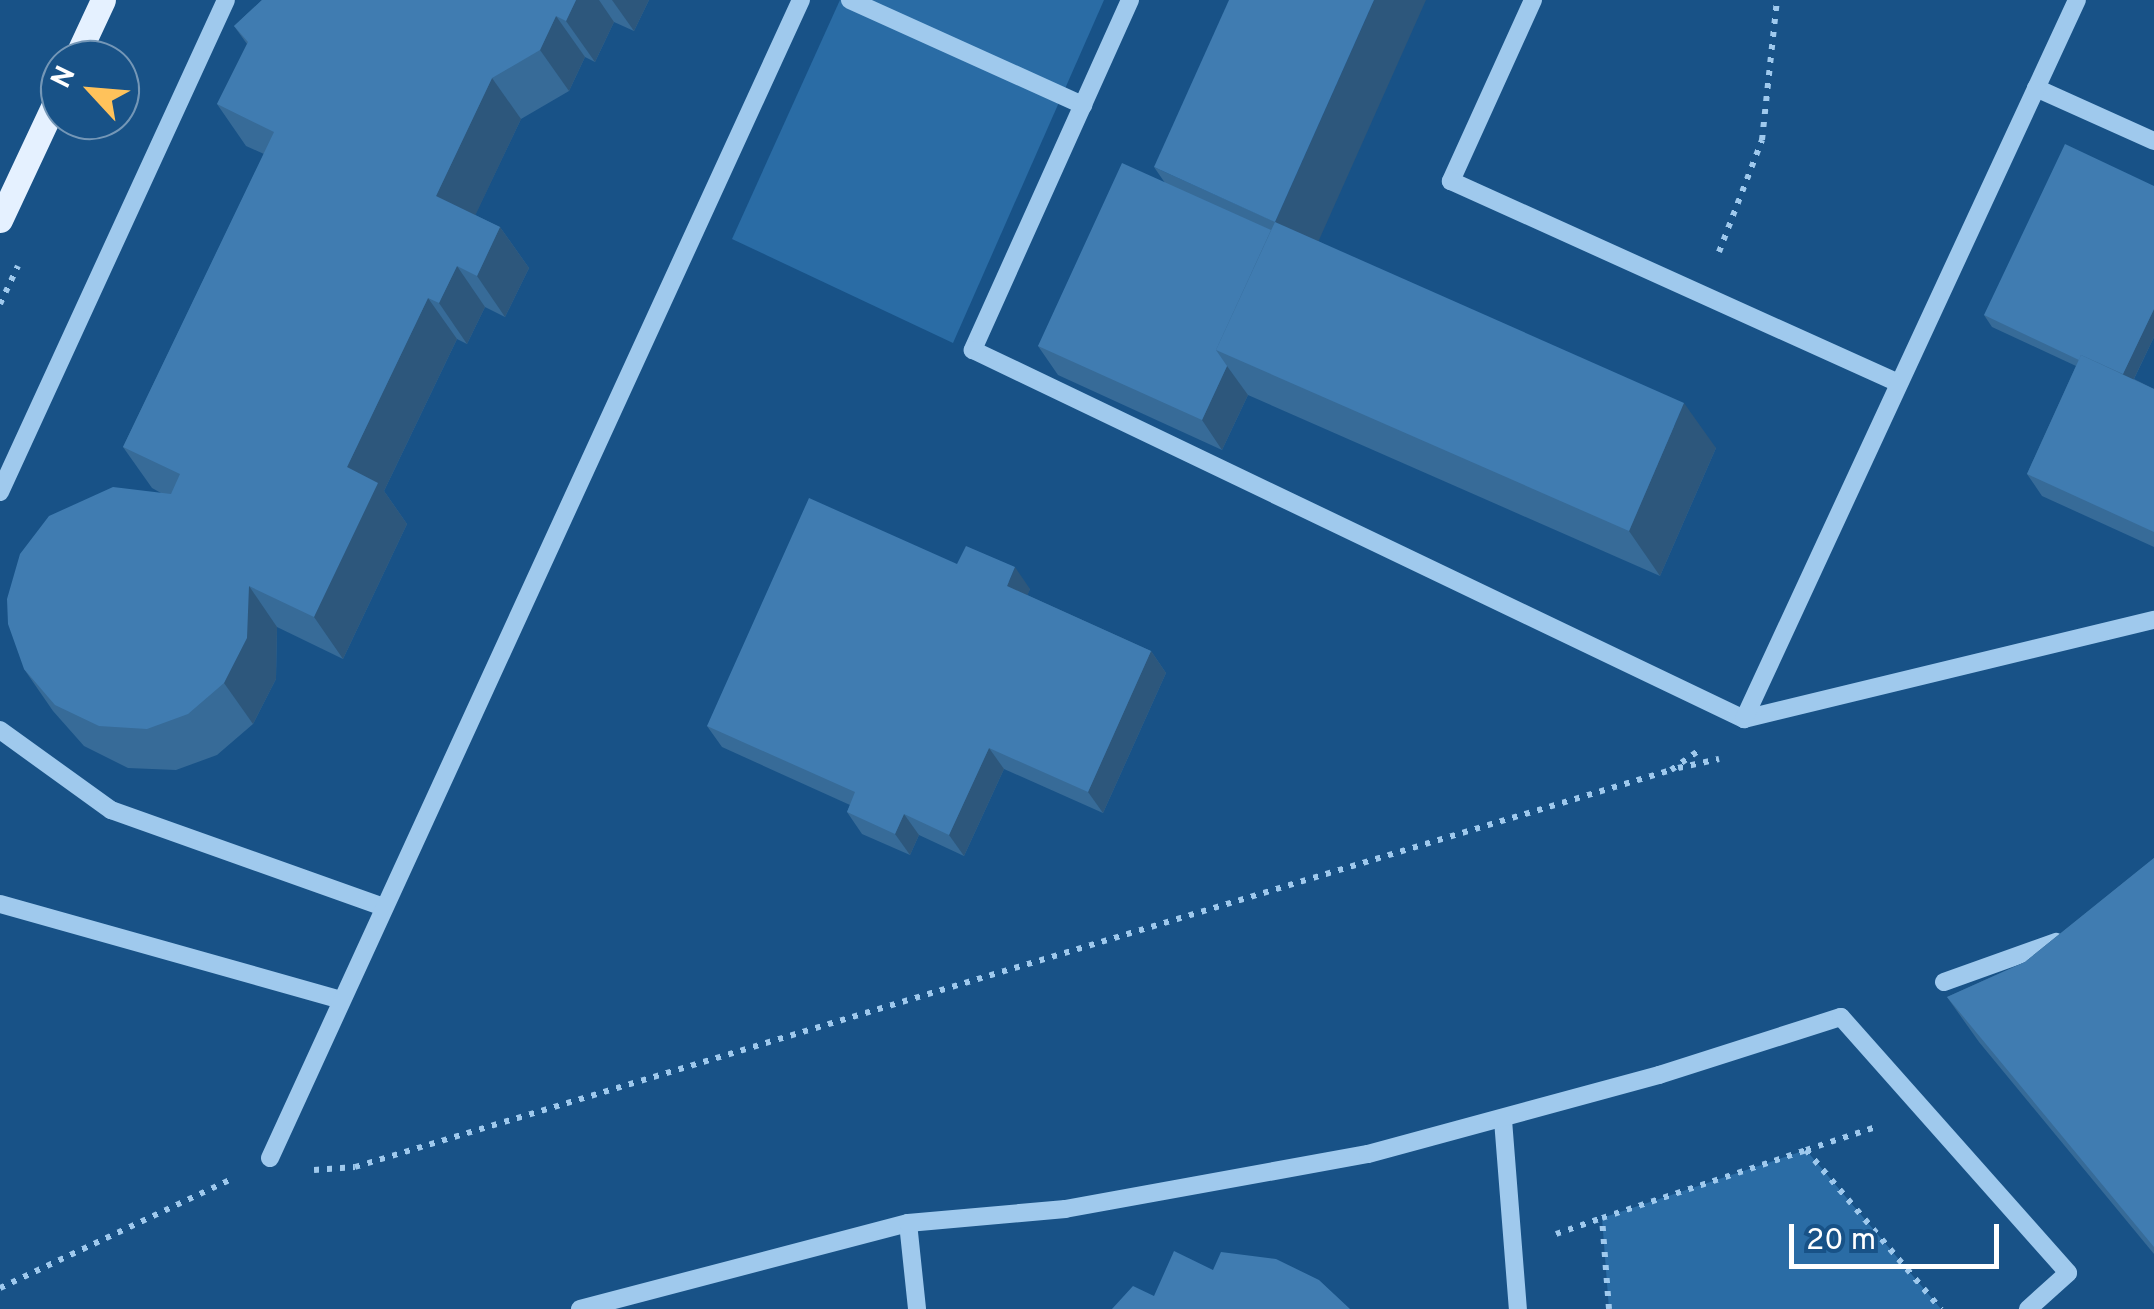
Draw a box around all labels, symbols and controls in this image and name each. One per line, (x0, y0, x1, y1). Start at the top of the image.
north arrow (40, 40, 140, 140)
text: N (44, 61, 85, 95)
scale bar (1794, 1204, 2004, 1266)
text: 20 m (1806, 1223, 1876, 1260)

